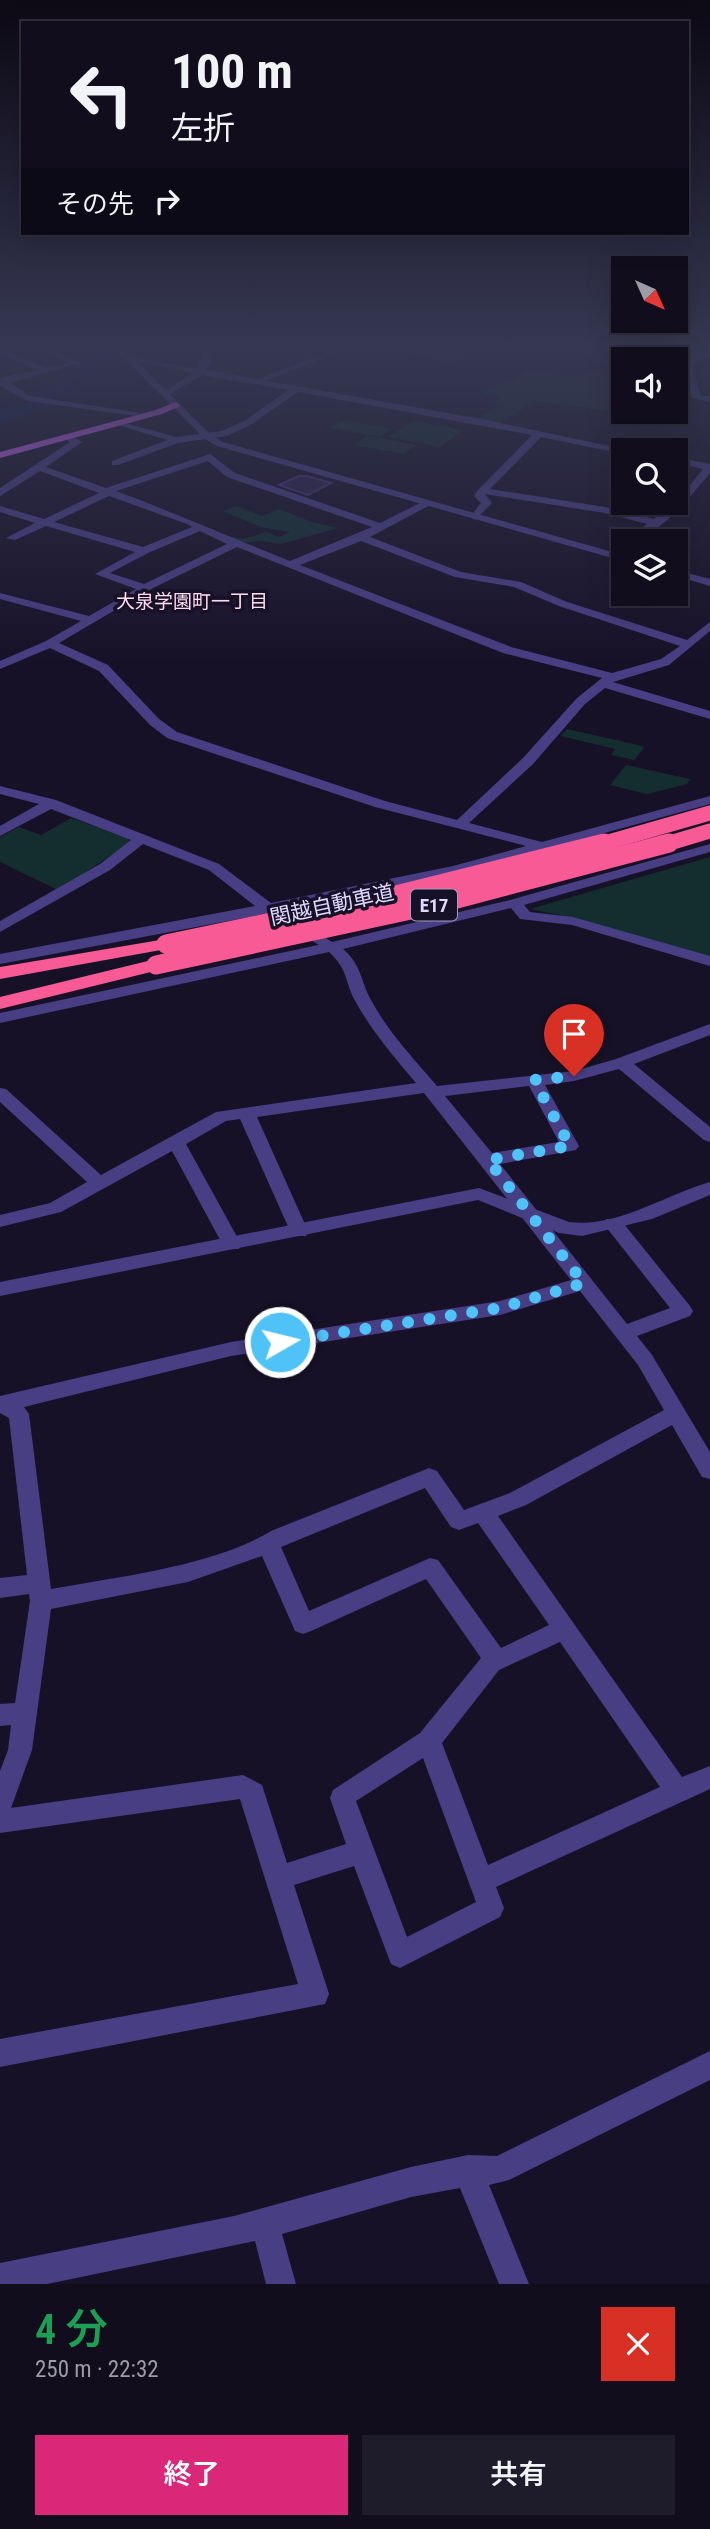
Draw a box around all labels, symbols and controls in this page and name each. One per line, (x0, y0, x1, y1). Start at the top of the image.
text: 100 m (171, 43, 293, 100)
icon: left (56, 49, 147, 140)
text: 左折 (171, 109, 235, 147)
icon: right (148, 182, 186, 220)
text: その先 (56, 189, 134, 219)
north arrow (611, 256, 688, 332)
map controls (611, 256, 688, 606)
button: sound (611, 347, 688, 424)
button: search (611, 438, 688, 515)
button: layers (611, 529, 688, 606)
district label: 大泉学園町一丁目 (116, 590, 268, 613)
street label: 関越自動車道 (268, 880, 396, 930)
road number: E17 (411, 890, 457, 920)
pin (544, 1004, 604, 1076)
icon: arrive (555, 1015, 593, 1053)
position arrow (243, 1305, 317, 1379)
text: 4 分 (35, 2305, 108, 2354)
button: close (601, 2307, 675, 2381)
text: 250 m · 22:32 (35, 2356, 159, 2383)
button: 終了 (35, 2435, 348, 2515)
button: 共有 (362, 2435, 675, 2515)

